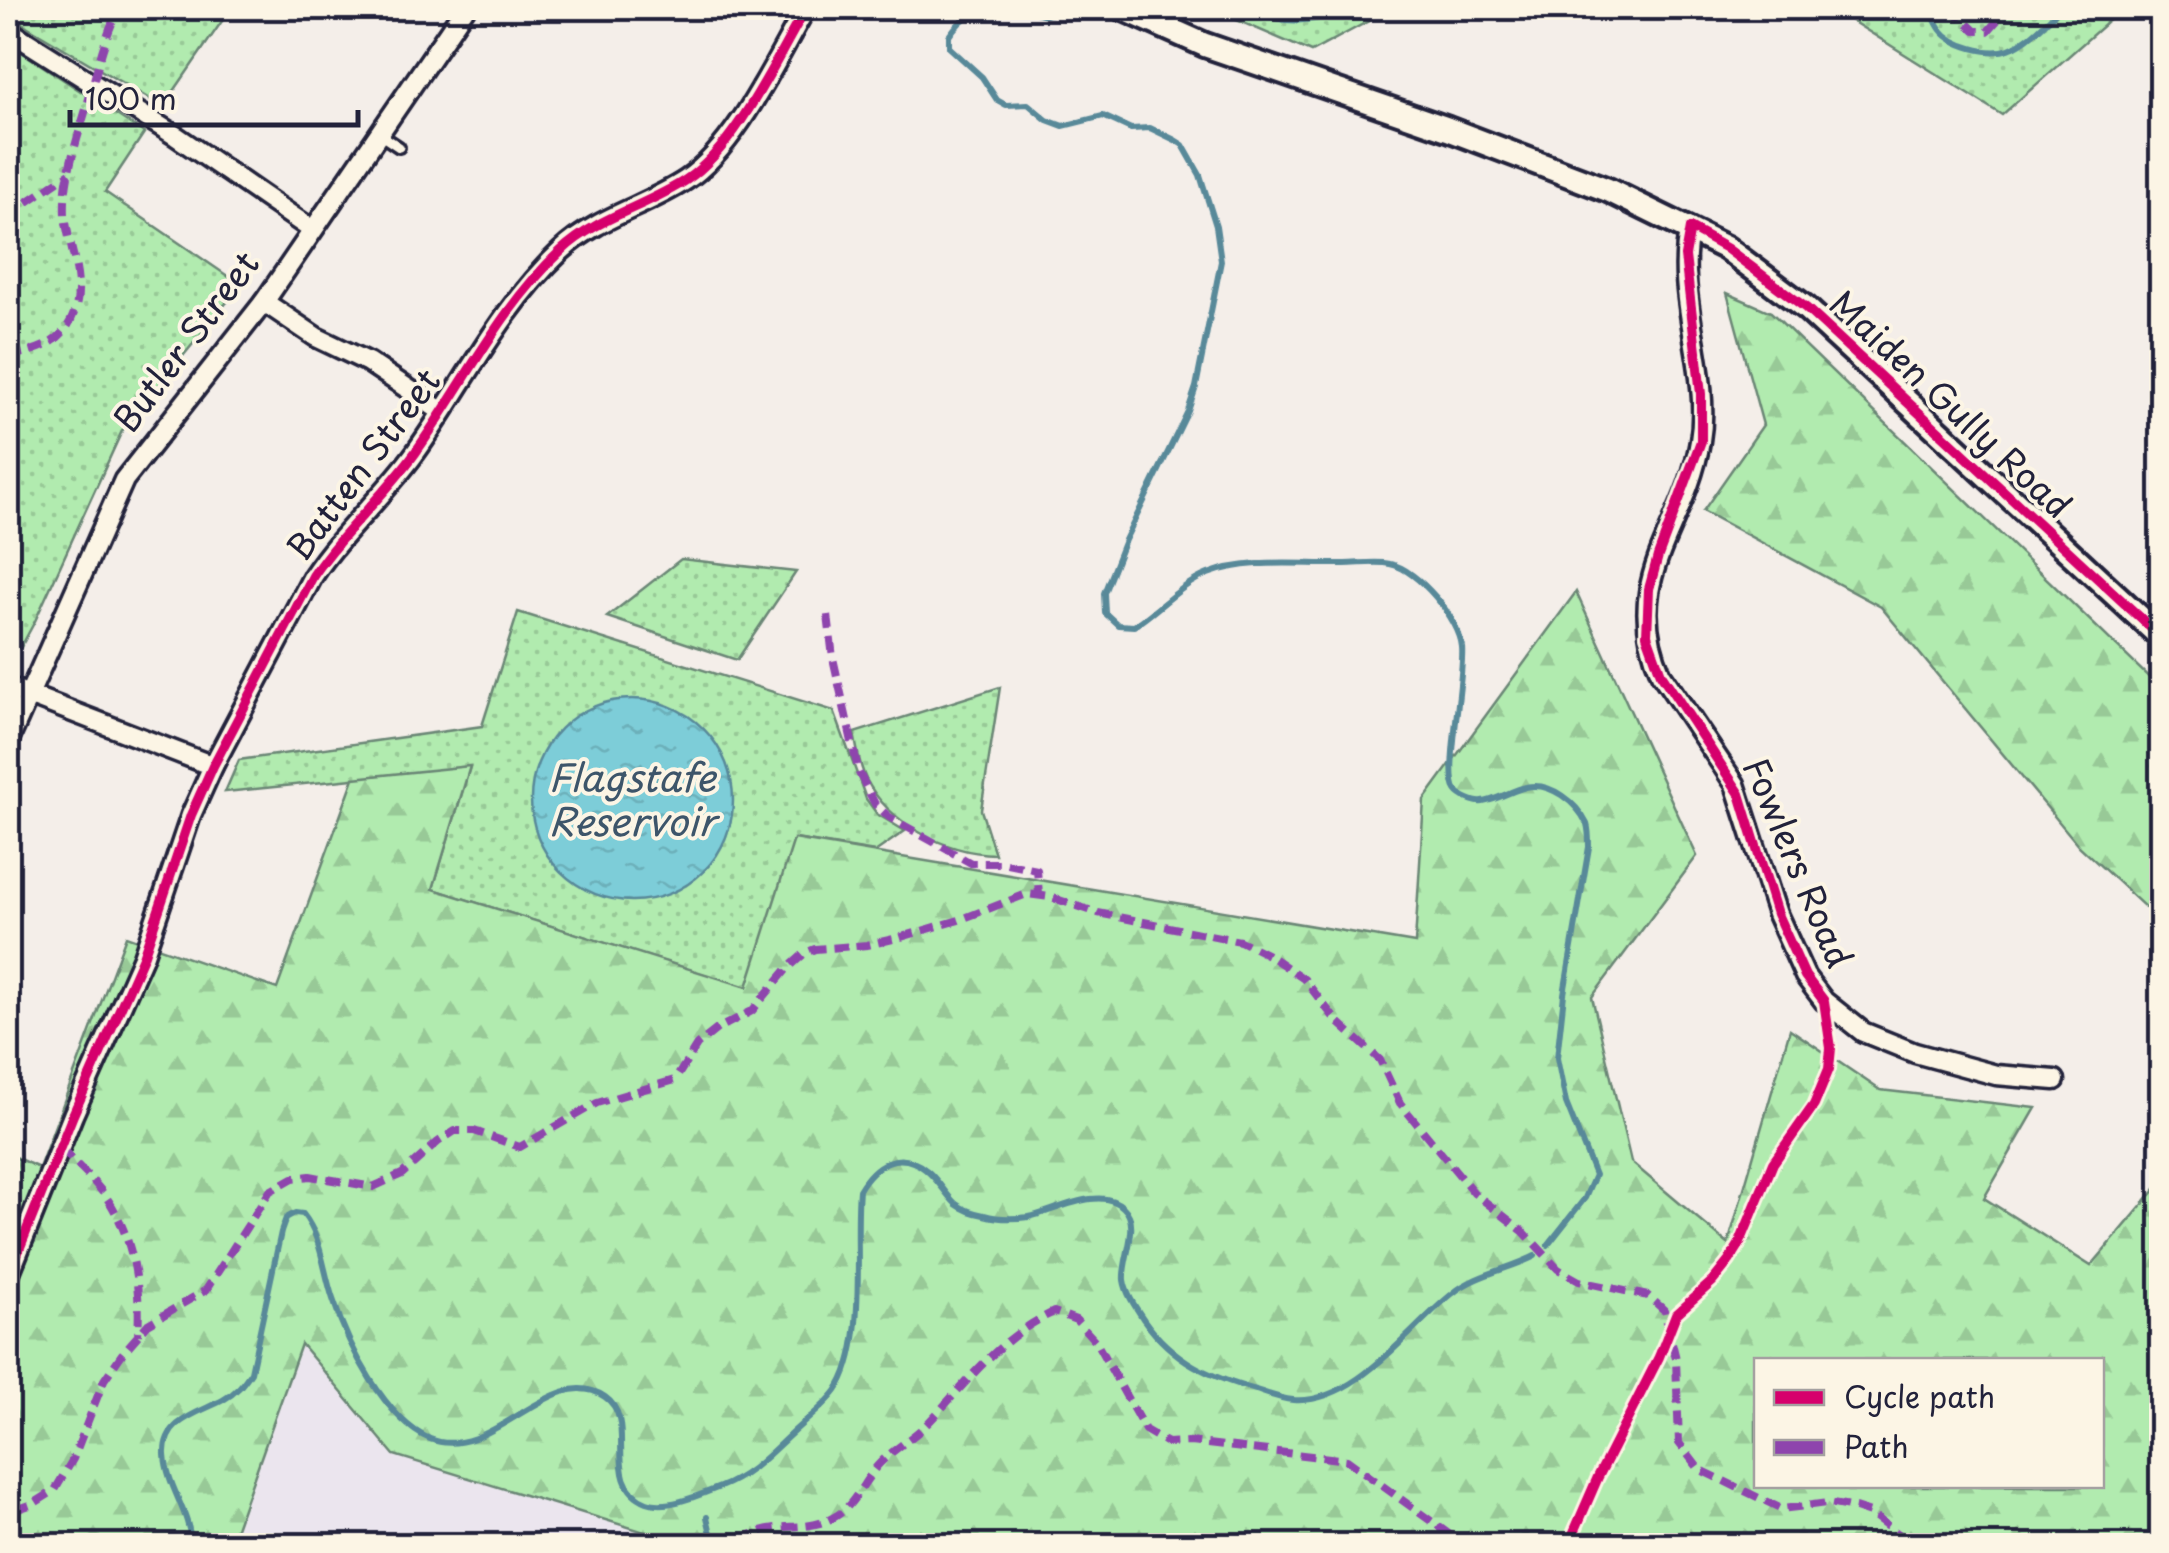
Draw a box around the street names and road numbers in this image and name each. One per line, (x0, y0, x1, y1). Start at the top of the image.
street label: Butler Street (99, 239, 271, 442)
street label: Maiden Gully Road (1819, 277, 2085, 530)
street label: Batten Street (272, 356, 452, 571)
street label: Fowlers Road (1731, 749, 1867, 975)

